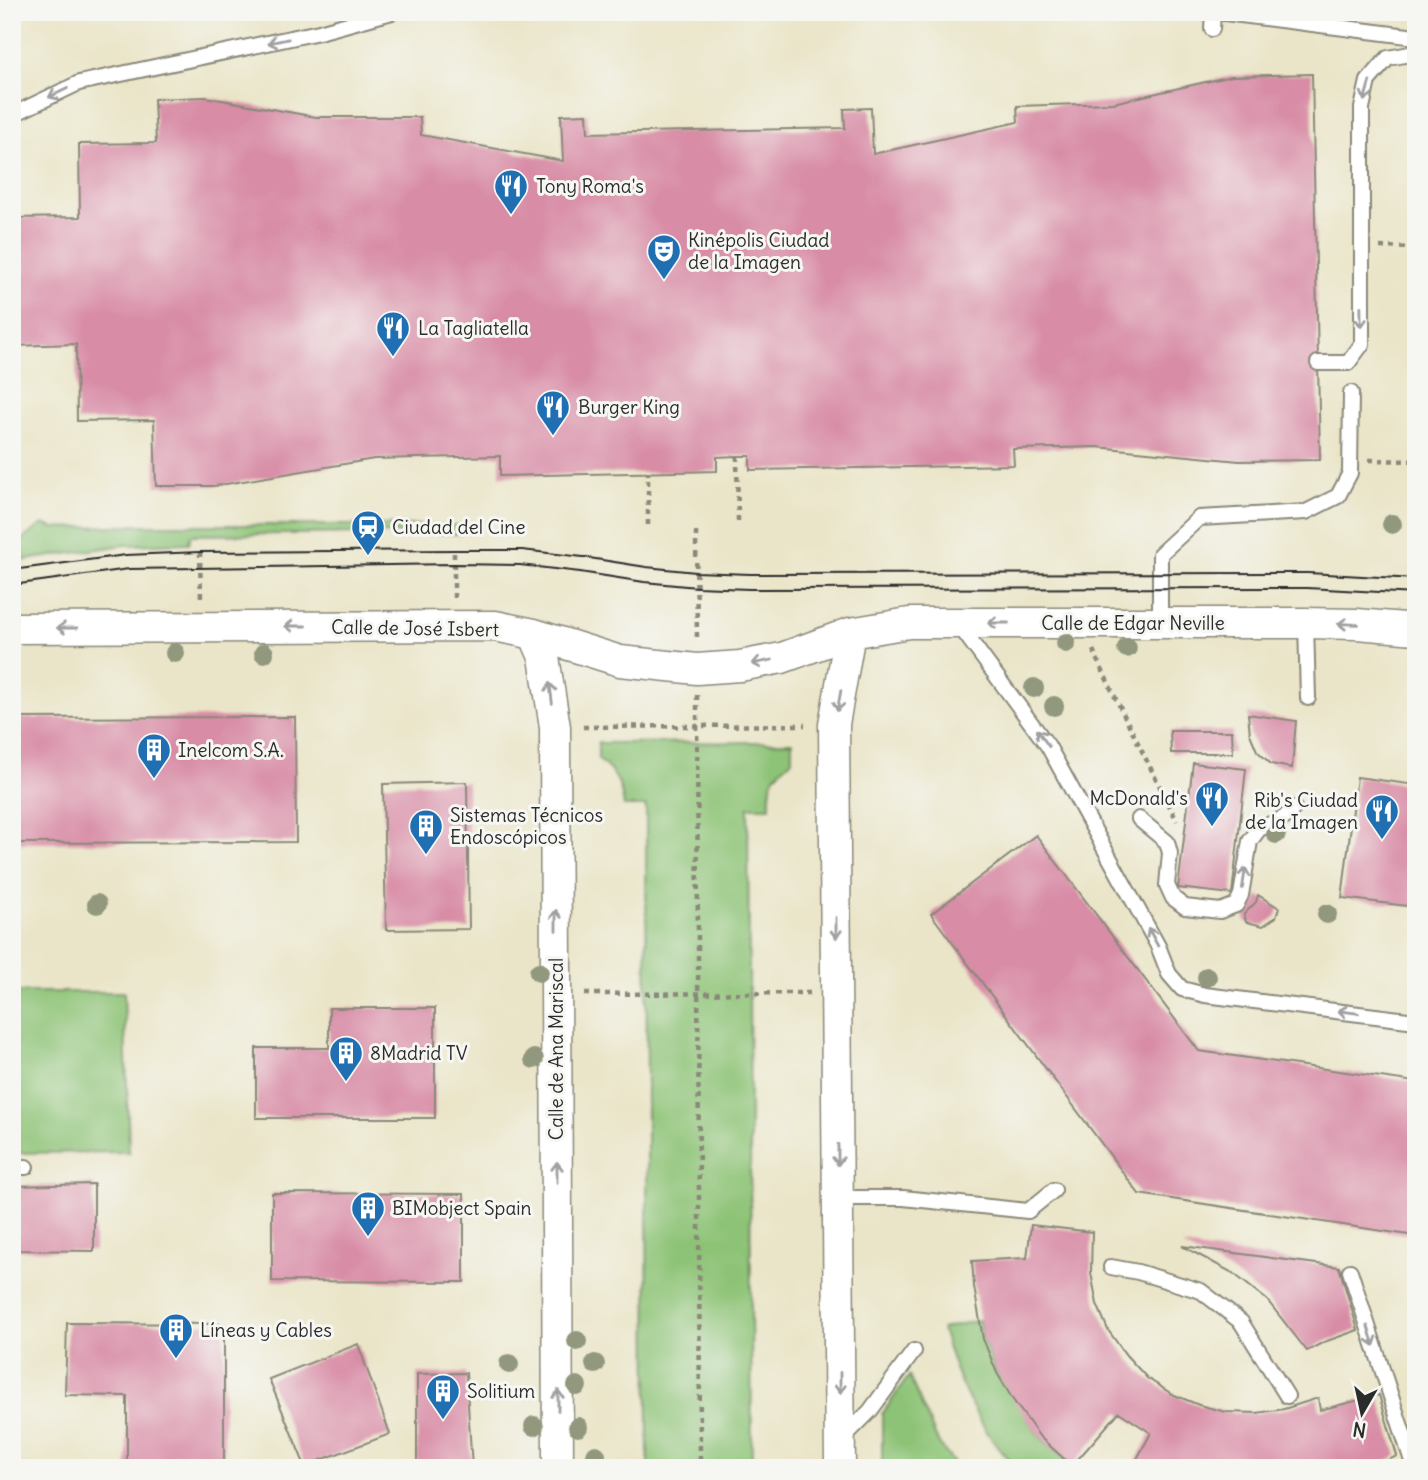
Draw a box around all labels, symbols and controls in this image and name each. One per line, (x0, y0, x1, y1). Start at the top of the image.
one-way arrow (267, 34, 290, 48)
one-way arrow (1359, 79, 1372, 101)
one-way arrow (48, 87, 69, 101)
restaurant icon: Tony Roma's (492, 167, 530, 216)
place label: Tony Roma's (536, 174, 644, 198)
place label: Kinépolis Ciudad de la Imagen (688, 228, 829, 274)
theatre icon: Kinépolis Ciudad de la Imagen (645, 232, 683, 281)
one-way arrow (1355, 306, 1368, 329)
restaurant icon: La Tagliatella (374, 309, 412, 358)
place label: La Tagliatella (418, 316, 529, 340)
restaurant icon: Burger King (534, 388, 572, 437)
place label: Burger King (578, 395, 680, 419)
station icon: Ciudad del Cine (349, 508, 387, 557)
place label: Ciudad del Cine (392, 515, 526, 539)
street label: Calle de Edgar Neville (1041, 611, 1225, 635)
street label: Calle de José Isbert (331, 615, 499, 641)
one-way arrow (987, 617, 1010, 630)
one-way arrow (1337, 617, 1360, 631)
one-way arrow (283, 619, 306, 633)
one-way arrow (56, 621, 79, 635)
one-way arrow (751, 656, 774, 669)
one-way arrow (544, 682, 557, 705)
one-way arrow (831, 689, 845, 712)
one-way arrow (1036, 729, 1051, 748)
building icon: Inelcom S.A. (135, 731, 173, 780)
place label: Inelcom S.A. (178, 738, 284, 762)
restaurant icon: McDonald's (1193, 779, 1231, 828)
place label: McDonald's (1090, 786, 1188, 810)
place label: Rib's Ciudad de la Imagen (1245, 788, 1358, 834)
restaurant icon: Rib's Ciudad de la Imagen (1363, 792, 1401, 841)
place label: Sistemas Técnicos Endoscópicos (450, 803, 603, 849)
building icon: Sistemas Técnicos Endoscópicos (407, 807, 445, 856)
one-way arrow (1238, 867, 1251, 890)
one-way arrow (549, 909, 562, 932)
one-way arrow (829, 916, 843, 939)
one-way arrow (1146, 928, 1160, 948)
street label: Calle de Ana Mariscal (544, 958, 568, 1140)
one-way arrow (1337, 1006, 1360, 1019)
building icon: 8Madrid TV (327, 1034, 365, 1083)
place label: 8Madrid TV (370, 1041, 468, 1065)
one-way arrow (831, 1143, 845, 1166)
one-way arrow (550, 1161, 564, 1184)
building icon: BIMobject Spain (349, 1189, 387, 1238)
place label: BIMobject Spain (392, 1196, 532, 1220)
building icon: Líneas y Cables (157, 1311, 195, 1360)
place label: Líneas y Cables (200, 1318, 332, 1342)
one-way arrow (1366, 1325, 1379, 1347)
one-way arrow (833, 1371, 846, 1394)
building icon: Solitium (424, 1372, 462, 1421)
north arrow (1326, 1378, 1396, 1448)
place label: Solitium (467, 1379, 535, 1403)
one-way arrow (551, 1388, 565, 1411)
text: N (1351, 1417, 1368, 1443)

